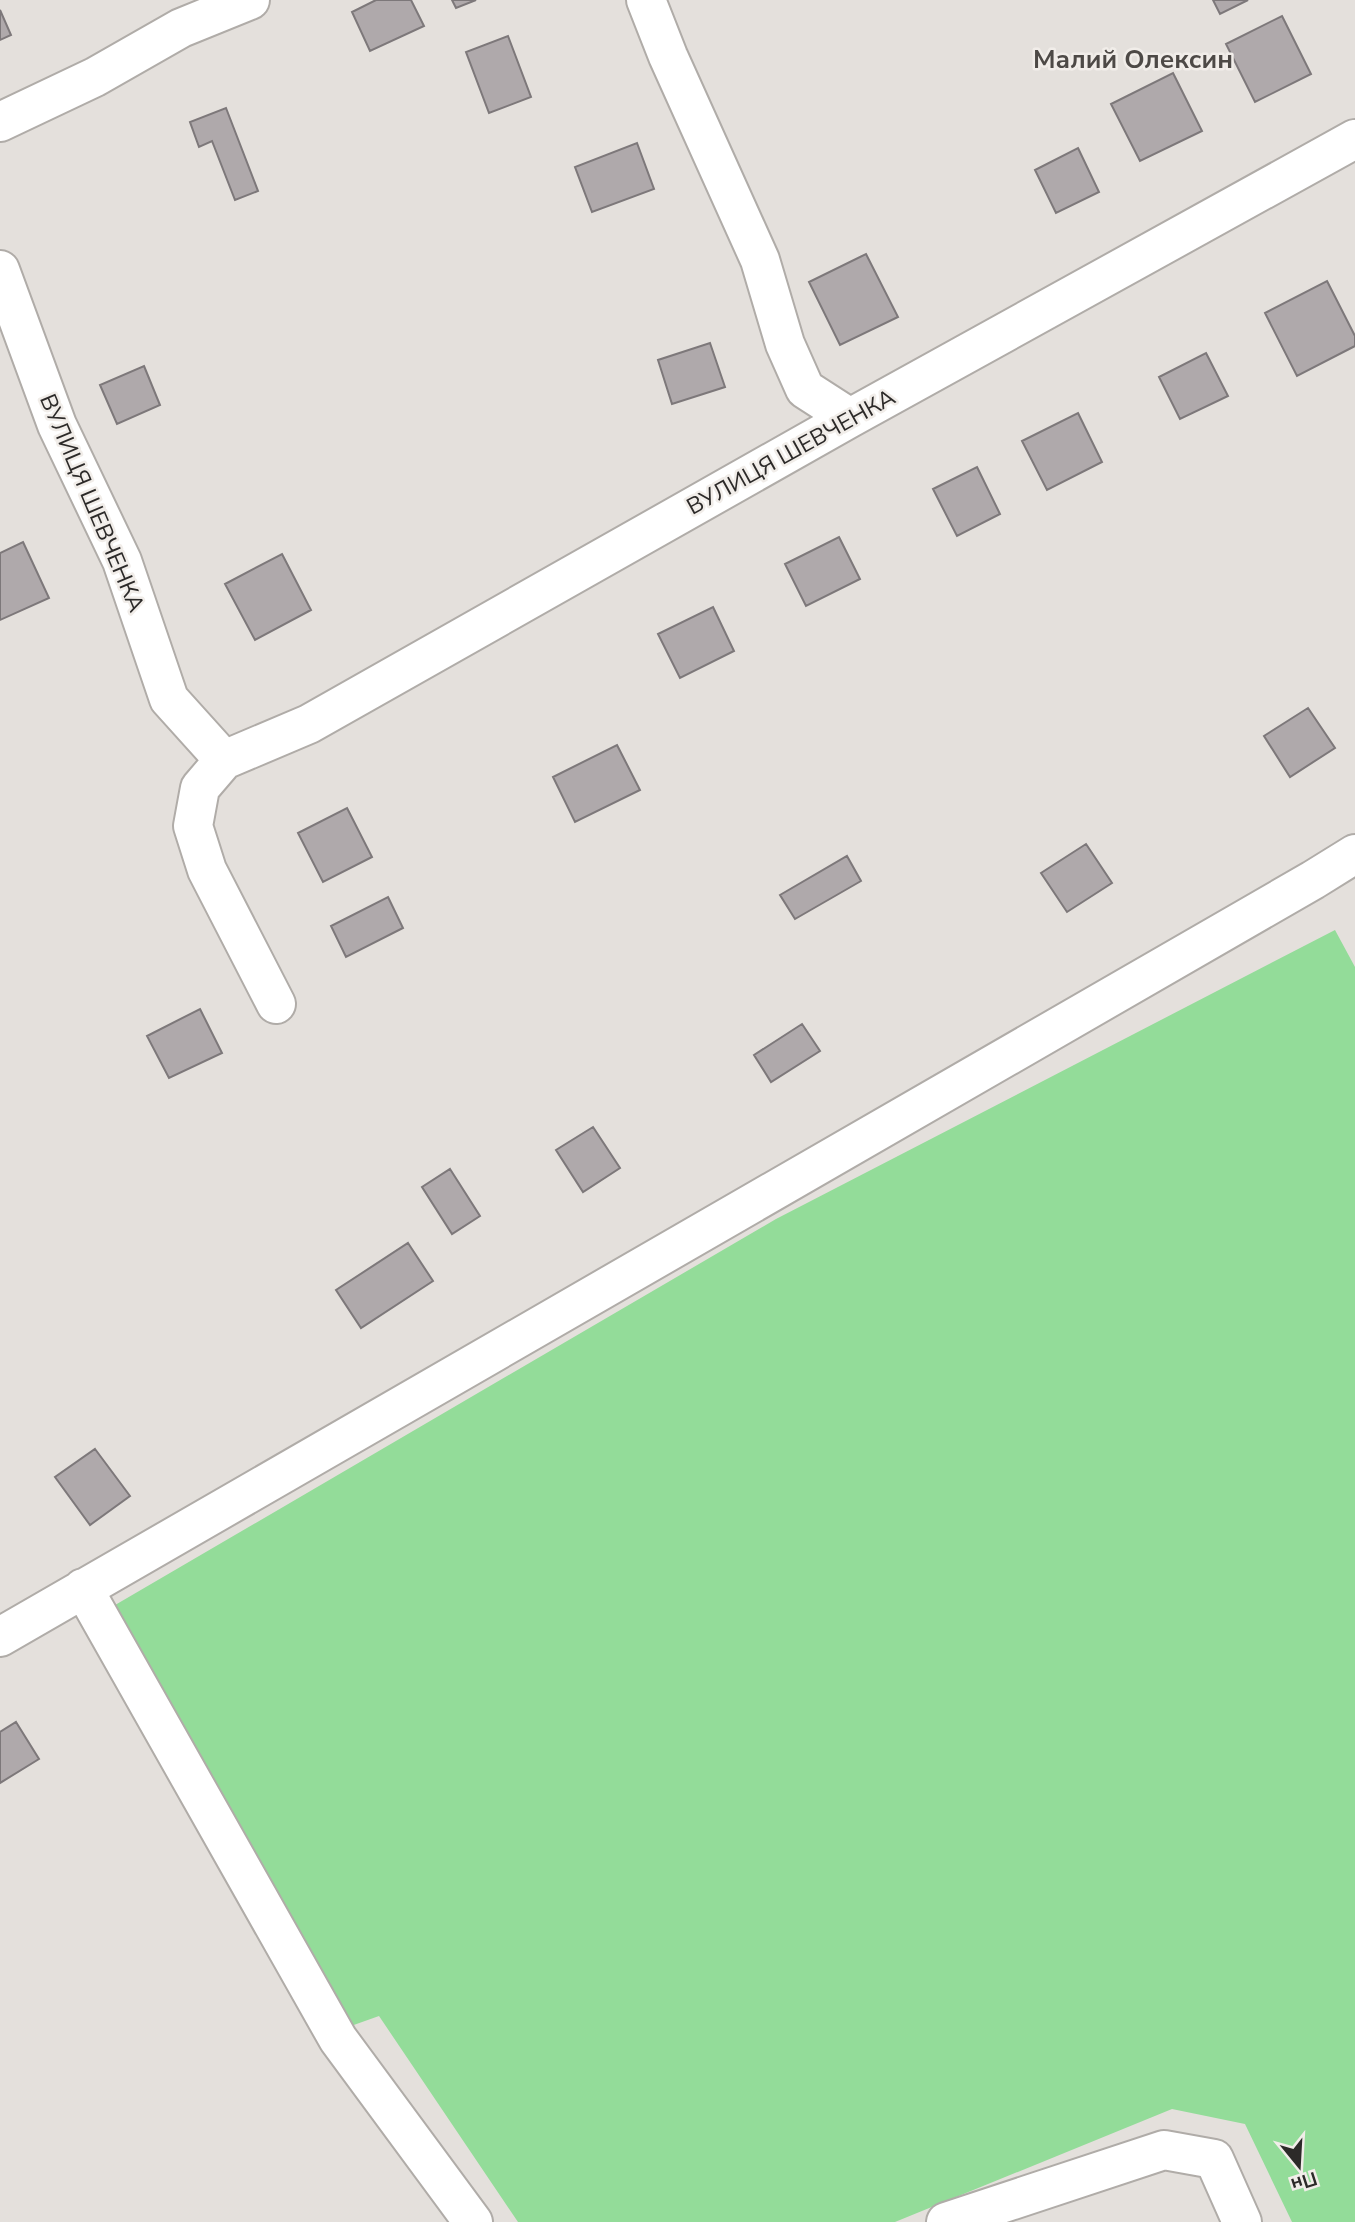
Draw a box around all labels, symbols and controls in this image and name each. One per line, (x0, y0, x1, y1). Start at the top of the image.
district label: Малий Олексин (1033, 42, 1233, 77)
street label: ВУЛИЦЯ ШЕВЧЕНКА (681, 382, 901, 522)
street label: ВУЛИЦЯ ШЕВЧЕНКА (32, 389, 152, 617)
north arrow (1264, 2131, 1334, 2201)
text: Пн (1287, 2165, 1320, 2198)

